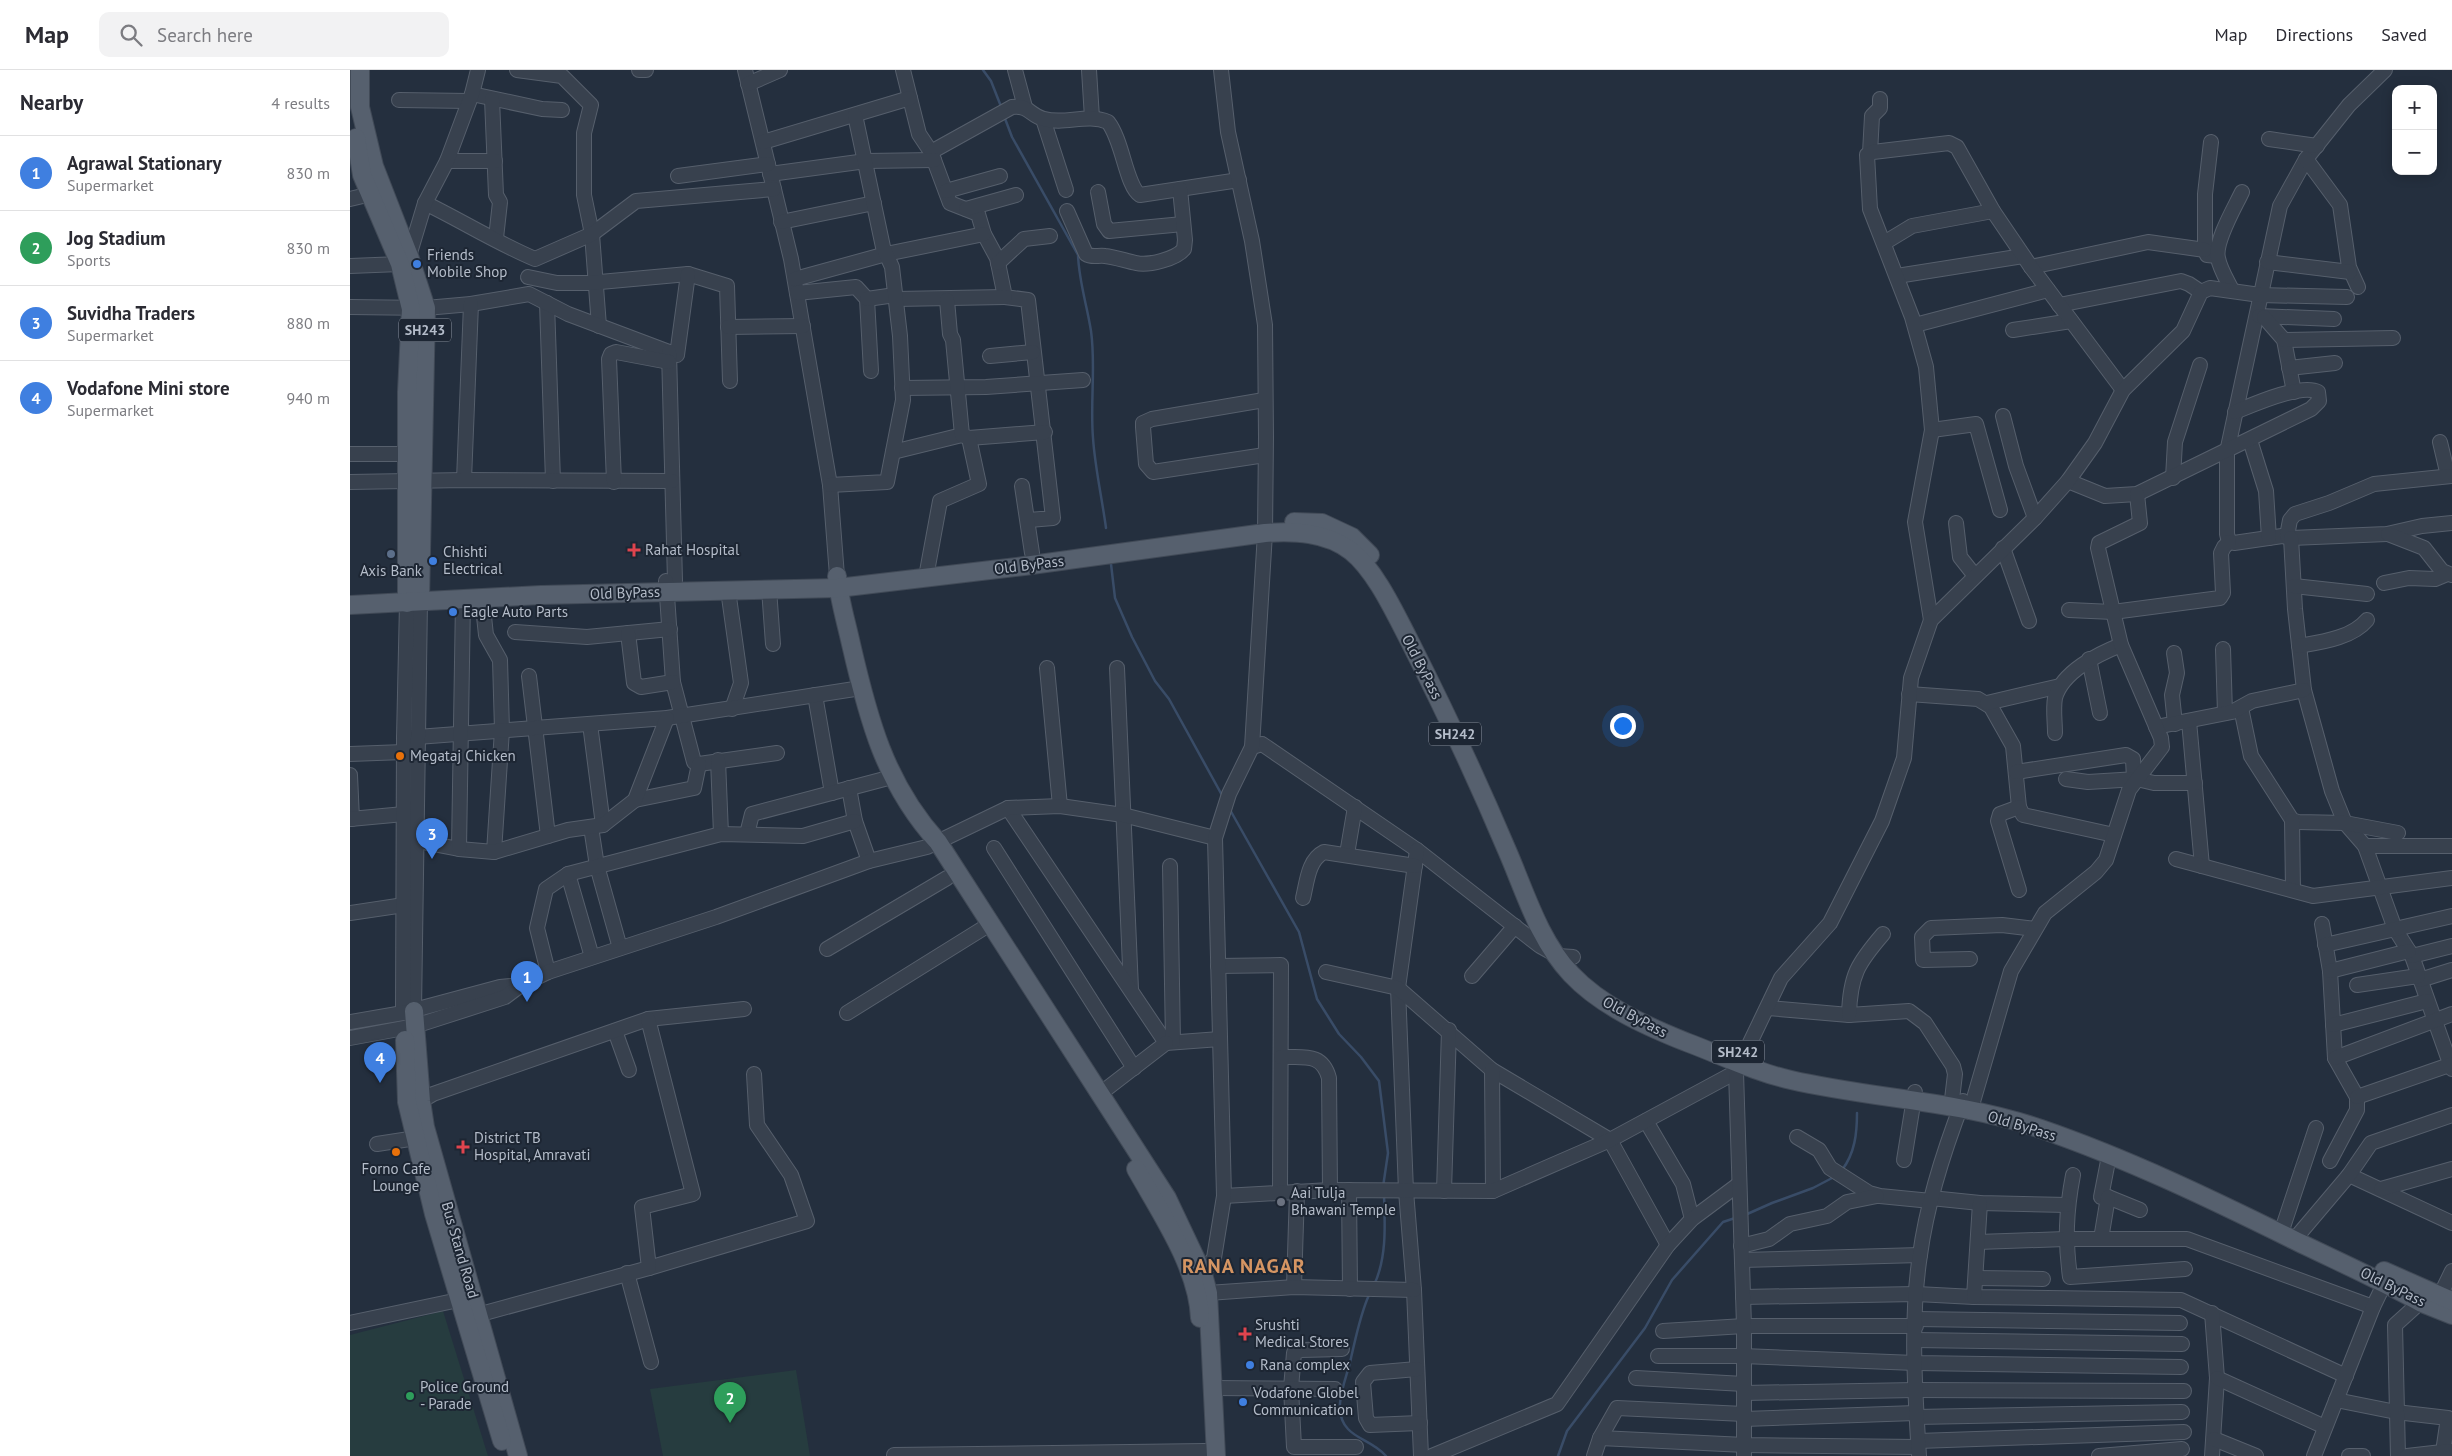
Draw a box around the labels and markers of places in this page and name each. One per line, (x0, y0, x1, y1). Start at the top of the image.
place label: Friends Mobile Shop (427, 245, 507, 281)
marker: Friends Mobile Shop (411, 258, 423, 270)
place label: Rahat Hospital (645, 540, 740, 559)
place label: Chishti Electrical (443, 542, 503, 578)
marker: Rahat Hospital (627, 543, 641, 557)
marker: Axis Bank (385, 548, 397, 560)
marker: Chishti Electrical (427, 555, 439, 567)
place label: Axis Bank (360, 561, 423, 580)
place label: Eagle Auto Parts (463, 602, 568, 621)
marker: Eagle Auto Parts (447, 606, 459, 618)
place label: Megataj Chicken (410, 746, 516, 765)
marker: Megataj Chicken (394, 750, 406, 762)
pin: 3 (416, 818, 448, 859)
pin: 1 (511, 961, 543, 1002)
pin: 4 (364, 1042, 396, 1083)
place label: District TB Hospital, Amravati (474, 1128, 590, 1164)
marker: District TB Hospital, Amravati (456, 1140, 470, 1154)
marker: Forno Cafe Lounge (390, 1146, 402, 1158)
place label: Forno Cafe Lounge (361, 1159, 431, 1195)
place label: Aai Tulja Bhawani Temple (1291, 1183, 1396, 1219)
marker: Aai Tulja Bhawani Temple (1275, 1196, 1287, 1208)
place label: Srushti Medical Stores (1255, 1315, 1349, 1351)
marker: Srushti Medical Stores (1239, 1328, 1251, 1340)
place label: Rana complex (1260, 1355, 1350, 1374)
marker: Rana complex (1244, 1359, 1256, 1371)
place label: Police Ground - Parade (420, 1377, 509, 1413)
pin: 2 (714, 1382, 746, 1423)
place label: Vodafone Globel Communication (1252, 1383, 1359, 1419)
marker: Police Ground - Parade (404, 1390, 416, 1402)
marker: Vodafone Globel Communication (1237, 1396, 1249, 1408)

